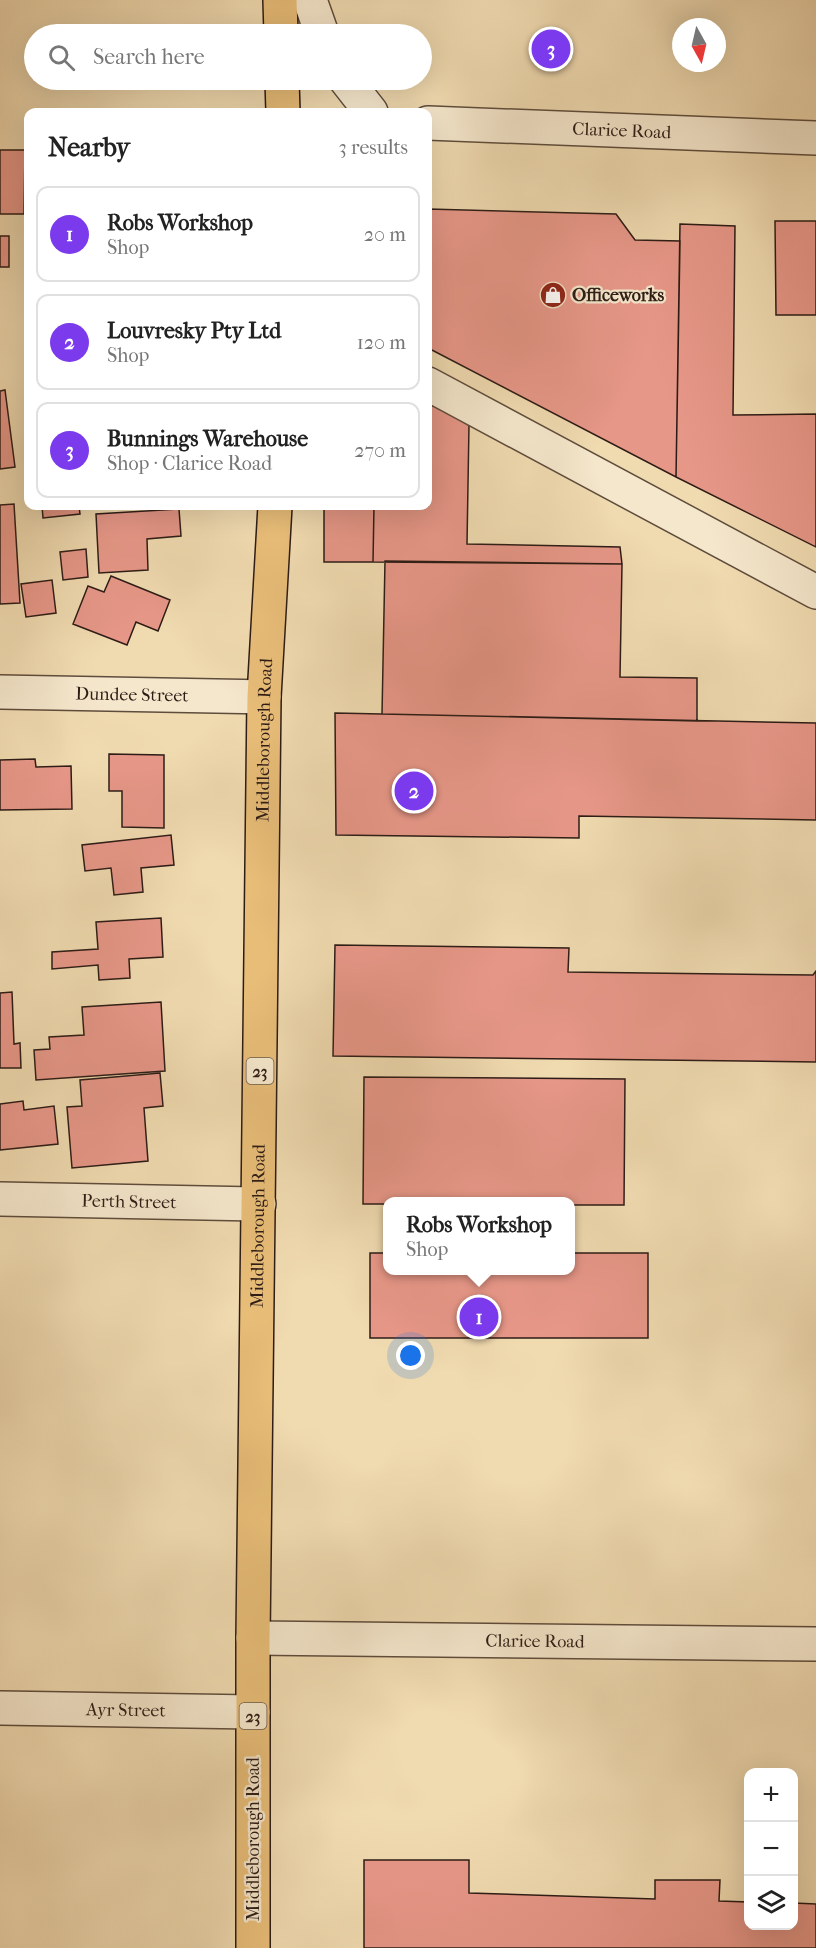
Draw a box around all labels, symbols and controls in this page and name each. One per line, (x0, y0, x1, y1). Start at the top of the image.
north arrow (672, 18, 726, 72)
search box (24, 24, 432, 90)
pin: 3 (532, 26, 570, 72)
icon: search (45, 41, 78, 74)
text: Search here (93, 44, 205, 70)
street label: Clarice Road (572, 118, 672, 143)
text: Nearby (48, 132, 130, 163)
text: 3 results (339, 136, 408, 159)
text: Robs Workshop (107, 210, 253, 236)
text: 1 (66, 223, 73, 246)
text: 20 m (364, 223, 406, 246)
text: Shop (107, 236, 149, 259)
shop icon: Officeworks (538, 280, 568, 310)
place label: Officeworks (572, 285, 664, 306)
text: Louvresky Pty Ltd (107, 318, 281, 344)
text: 2 (64, 331, 75, 354)
text: 120 m (357, 331, 406, 354)
text: Shop (107, 344, 149, 367)
text: Bunnings Warehouse (107, 426, 308, 452)
text: 3 (65, 439, 74, 462)
text: 270 m (354, 439, 406, 462)
text: Shop · Clarice Road (107, 452, 272, 475)
street label: Middleborough Road (252, 657, 277, 822)
street label: Dundee Street (75, 683, 189, 706)
pin: 2 (394, 768, 434, 814)
road number: 23 (246, 1058, 274, 1084)
street label: Middleborough Road (246, 1144, 269, 1308)
street label: Perth Street (81, 1190, 177, 1213)
popup (383, 1197, 575, 1275)
text: Robs Workshop (406, 1212, 552, 1238)
text: Shop (406, 1238, 448, 1261)
pin: 1 (460, 1294, 498, 1340)
your location (396, 1341, 425, 1370)
street label: Clarice Road (485, 1630, 585, 1652)
street label: Ayr Street (85, 1699, 167, 1721)
road number: 23 (240, 1703, 266, 1729)
street label: Middleborough Road (243, 1757, 264, 1921)
map controls (744, 1768, 798, 1930)
button: + (744, 1768, 798, 1822)
button: − (744, 1822, 798, 1876)
button: layers (744, 1876, 798, 1930)

